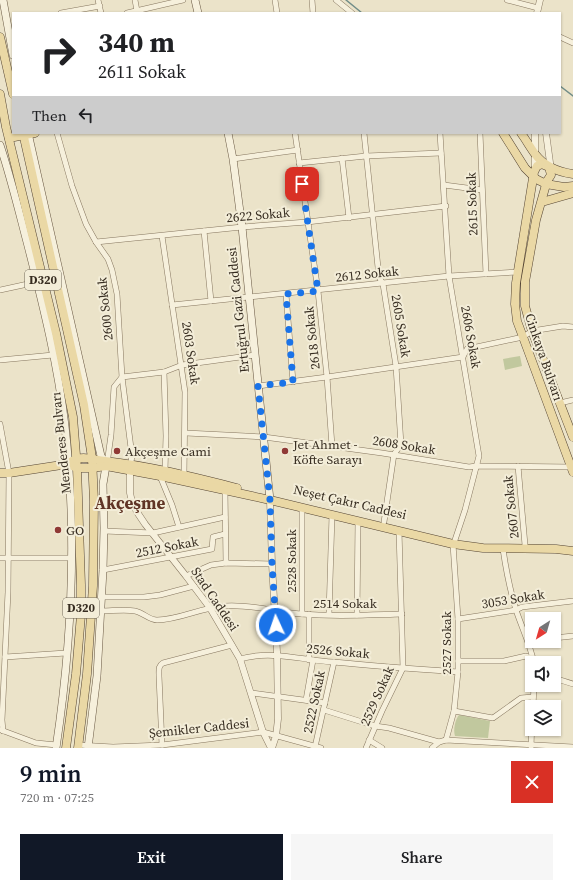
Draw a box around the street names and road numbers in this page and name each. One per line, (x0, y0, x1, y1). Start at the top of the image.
street label: 2615 Sokak (462, 171, 482, 236)
street label: 2622 Sokak (226, 204, 291, 226)
street label: Ertuğrul Gazi Caddesi (223, 246, 253, 374)
street label: 2612 Sokak (335, 262, 400, 286)
road number: D320 (25, 270, 61, 290)
street label: 2600 Sokak (93, 276, 117, 341)
street label: 2605 Sokak (388, 293, 415, 360)
street label: 2606 Sokak (457, 304, 485, 371)
street label: 2618 Sokak (300, 305, 324, 370)
street label: Cinkaya Bulvarı (521, 311, 567, 403)
street label: 2603 Sokak (178, 320, 204, 387)
street label: Menderes Bulvarı (47, 391, 75, 495)
street label: 2608 Sokak (371, 432, 438, 459)
street label: 2607 Sokak (499, 474, 523, 539)
street label: Neşet Çakır Caddesi (292, 481, 408, 523)
street label: 2528 Sokak (283, 528, 300, 593)
street label: 2512 Sokak (134, 532, 201, 561)
street label: Stad Caddesi (187, 564, 243, 634)
street label: 3053 Sokak (480, 585, 547, 612)
street label: 2514 Sokak (313, 595, 378, 612)
road number: D320 (63, 598, 99, 618)
street label: 2527 Sokak (438, 610, 455, 675)
street label: 2526 Sokak (306, 640, 371, 662)
street label: 2529 Sokak (356, 663, 398, 728)
street label: 2522 Sokak (299, 668, 329, 735)
street label: Şemikler Caddesi (148, 714, 250, 742)

